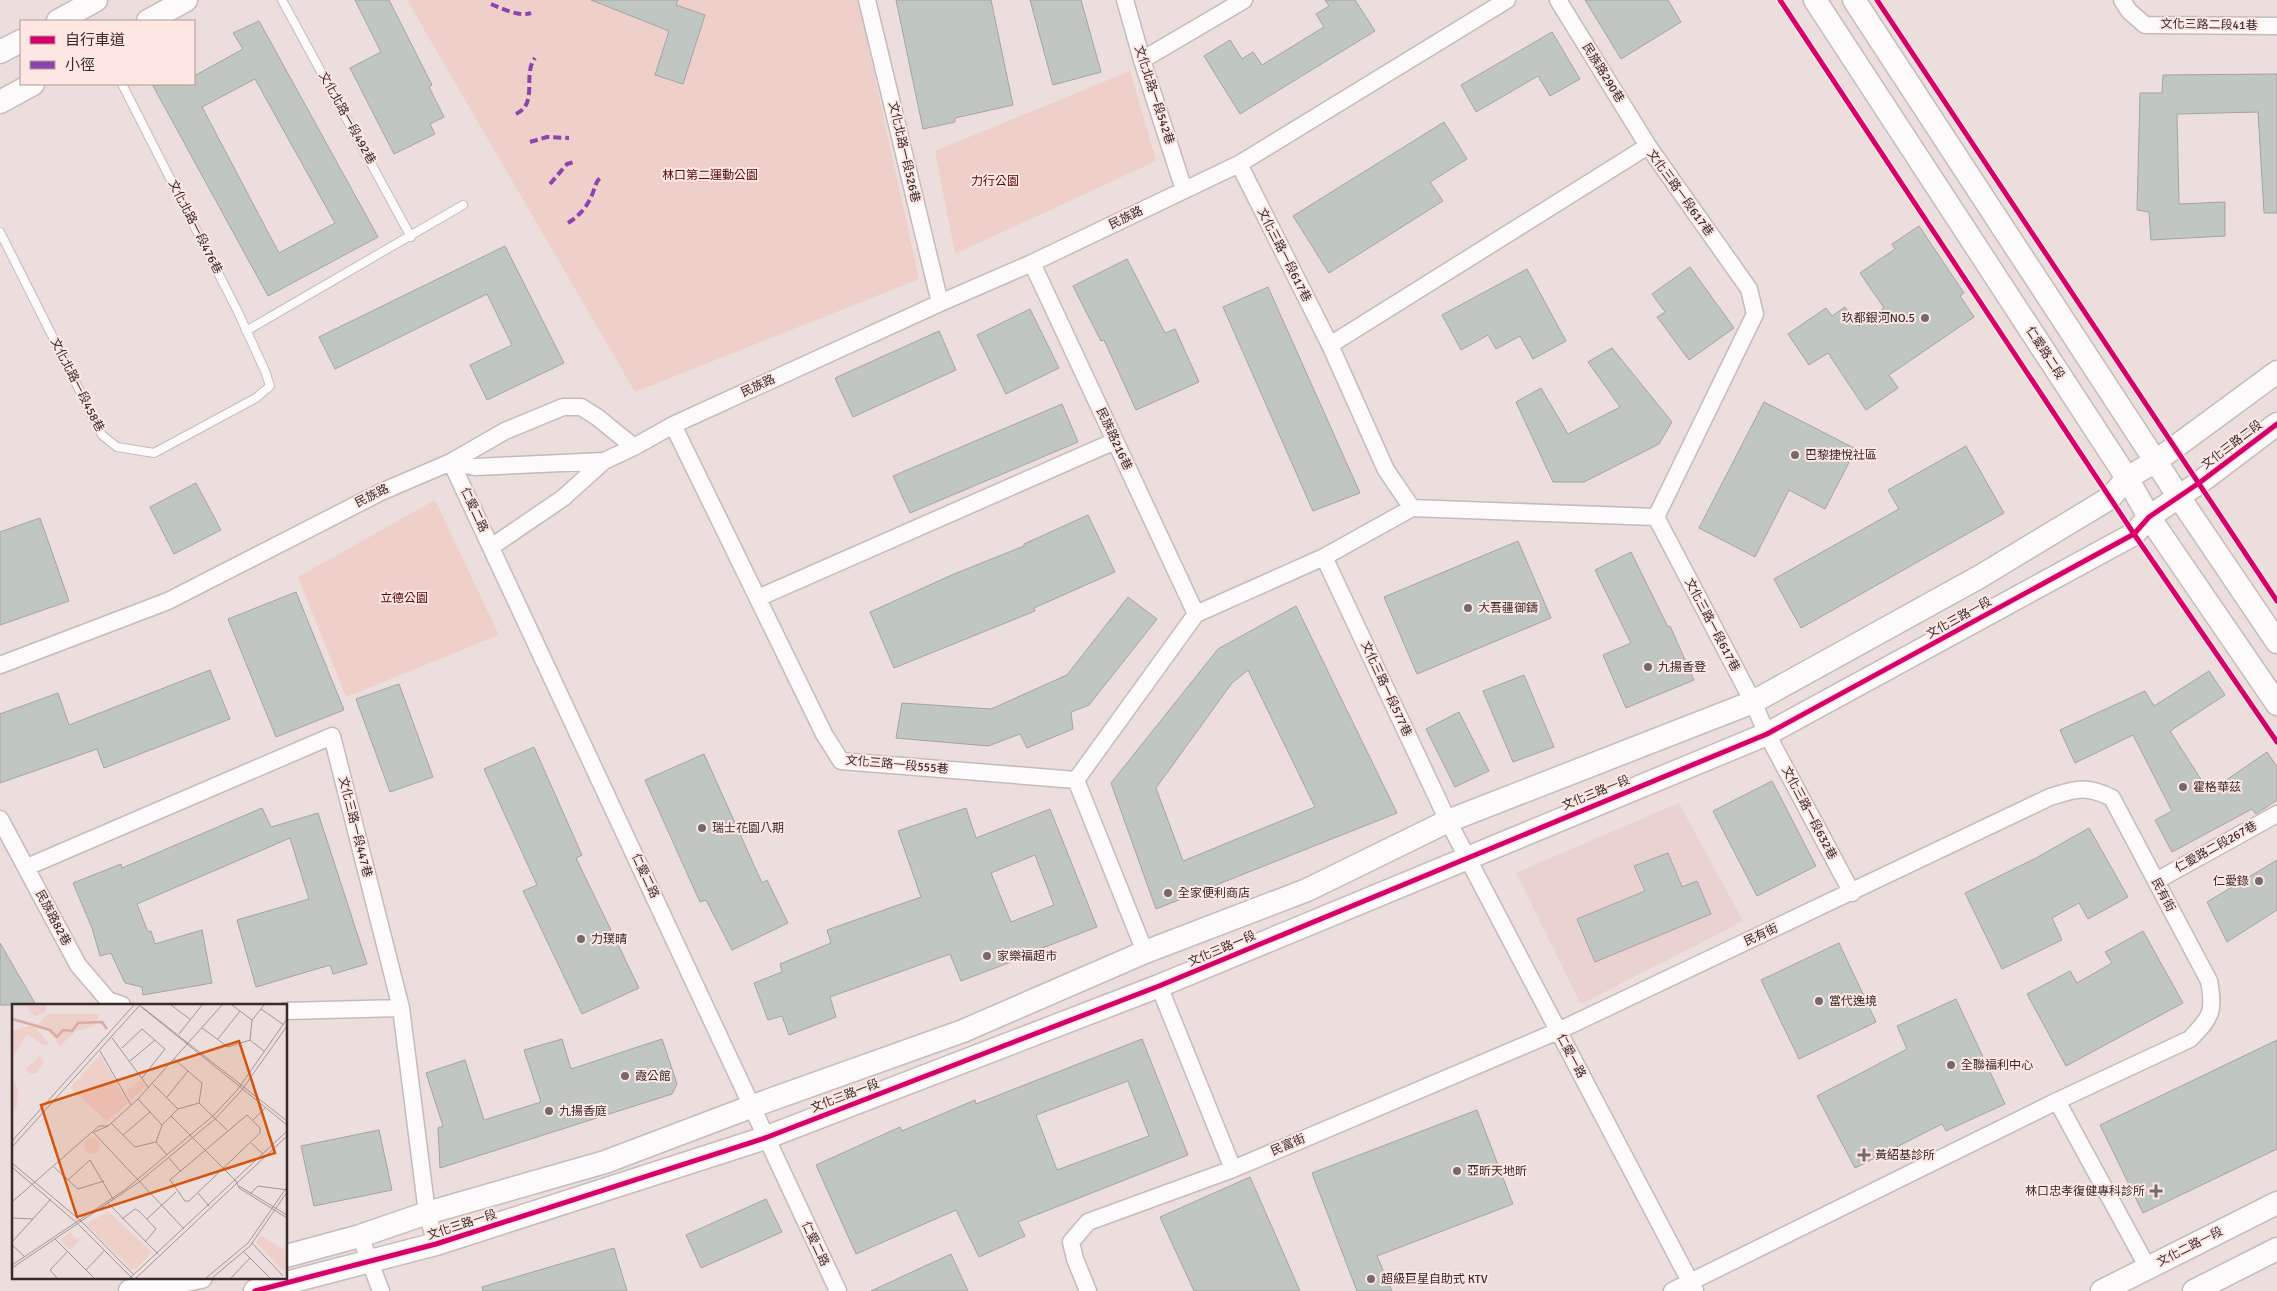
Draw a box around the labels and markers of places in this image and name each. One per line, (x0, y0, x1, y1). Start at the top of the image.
place label: 玖都銀河NO.5 (1842, 311, 1915, 326)
marker: 玖都銀河NO.5 (1919, 312, 1931, 324)
place label: 巴黎捷悅社區 (1805, 448, 1877, 463)
marker: 巴黎捷悅社區 (1789, 449, 1801, 461)
place label: 大吾疆御鑄 (1478, 601, 1538, 616)
marker: 大吾疆御鑄 (1462, 602, 1474, 614)
place label: 九揚香登 (1658, 660, 1706, 675)
marker: 九揚香登 (1642, 661, 1654, 673)
place label: 霍格華茲 (2193, 780, 2241, 795)
marker: 霍格華茲 (2177, 781, 2189, 793)
place label: 瑞士花園八期 (712, 821, 784, 836)
marker: 瑞士花園八期 (696, 822, 708, 834)
place label: 仁愛錄 (2213, 874, 2249, 889)
marker: 仁愛錄 (2253, 875, 2265, 887)
place label: 全家便利商店 (1178, 886, 1250, 901)
marker: 全家便利商店 (1162, 887, 1174, 899)
place label: 力璞晴 (591, 932, 627, 947)
marker: 力璞晴 (575, 933, 587, 945)
place label: 家樂福超市 (997, 949, 1057, 964)
marker: 家樂福超市 (981, 950, 993, 962)
place label: 當代逸境 (1829, 994, 1877, 1009)
marker: 當代逸境 (1813, 995, 1825, 1007)
place label: 全聯福利中心 (1961, 1058, 2033, 1073)
marker: 全聯福利中心 (1945, 1059, 1957, 1071)
place label: 霞公館 (635, 1069, 671, 1084)
marker: 霞公館 (619, 1070, 631, 1082)
place label: 九揚香庭 (559, 1104, 607, 1119)
marker: 九揚香庭 (543, 1105, 555, 1117)
marker: 黃紹基診所 (1857, 1148, 1871, 1162)
place label: 黃紹基診所 (1875, 1148, 1935, 1163)
place label: 亞昕天地昕 (1467, 1164, 1527, 1179)
marker: 亞昕天地昕 (1451, 1165, 1463, 1177)
place label: 林口忠孝復健專科診所 (2025, 1184, 2145, 1199)
marker: 林口忠孝復健專科診所 (2149, 1184, 2163, 1198)
place label: 超級巨星自助式 KTV (1381, 1272, 1488, 1287)
marker: 超級巨星自助式 KTV (1365, 1273, 1377, 1285)

